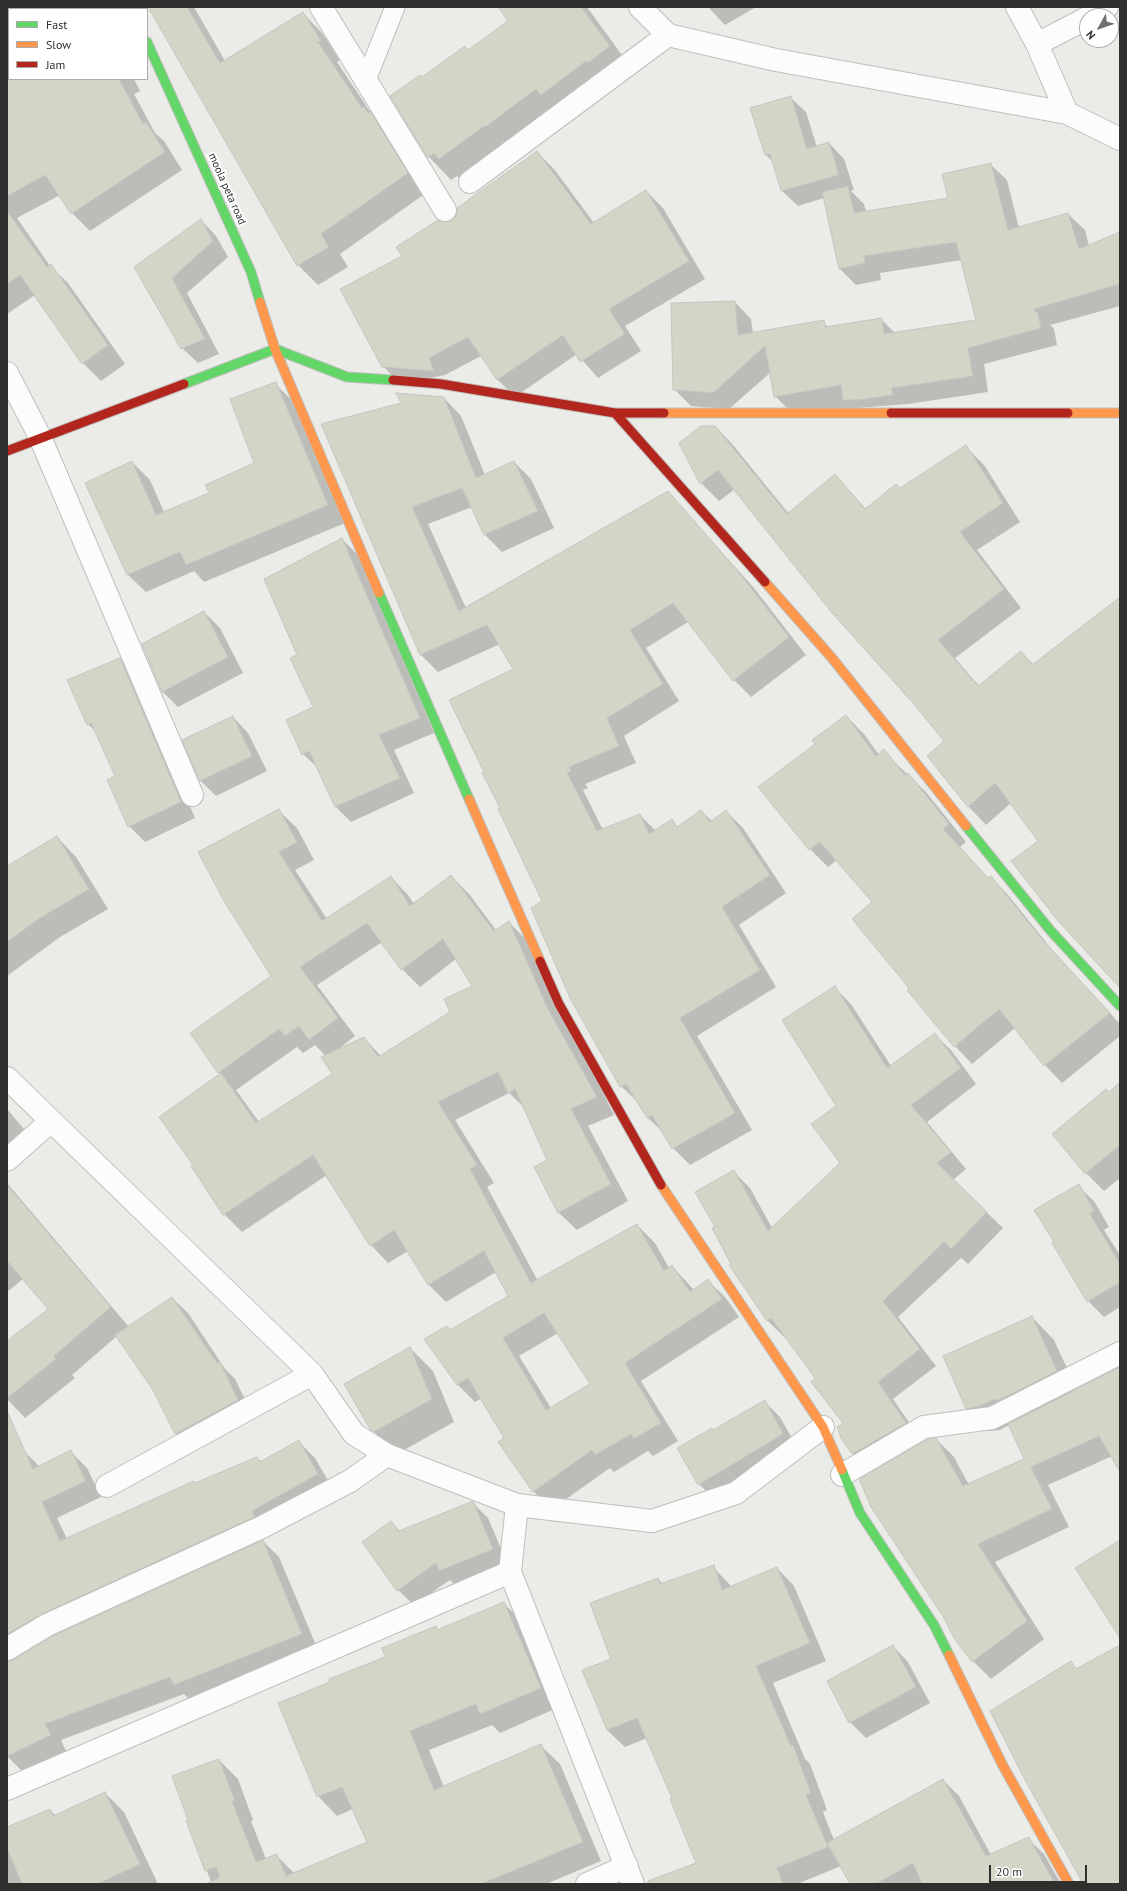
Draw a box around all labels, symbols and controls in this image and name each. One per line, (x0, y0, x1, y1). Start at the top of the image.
legend (8, 8, 148, 80)
north arrow (1079, 8, 1119, 48)
text: Fast (46, 17, 67, 32)
text: N (1083, 28, 1098, 42)
text: Slow (46, 37, 71, 52)
text: Jam (46, 57, 65, 72)
street label: moola peta road (205, 151, 249, 227)
scale bar (991, 1857, 1089, 1883)
text: 20 m (996, 1864, 1022, 1879)

